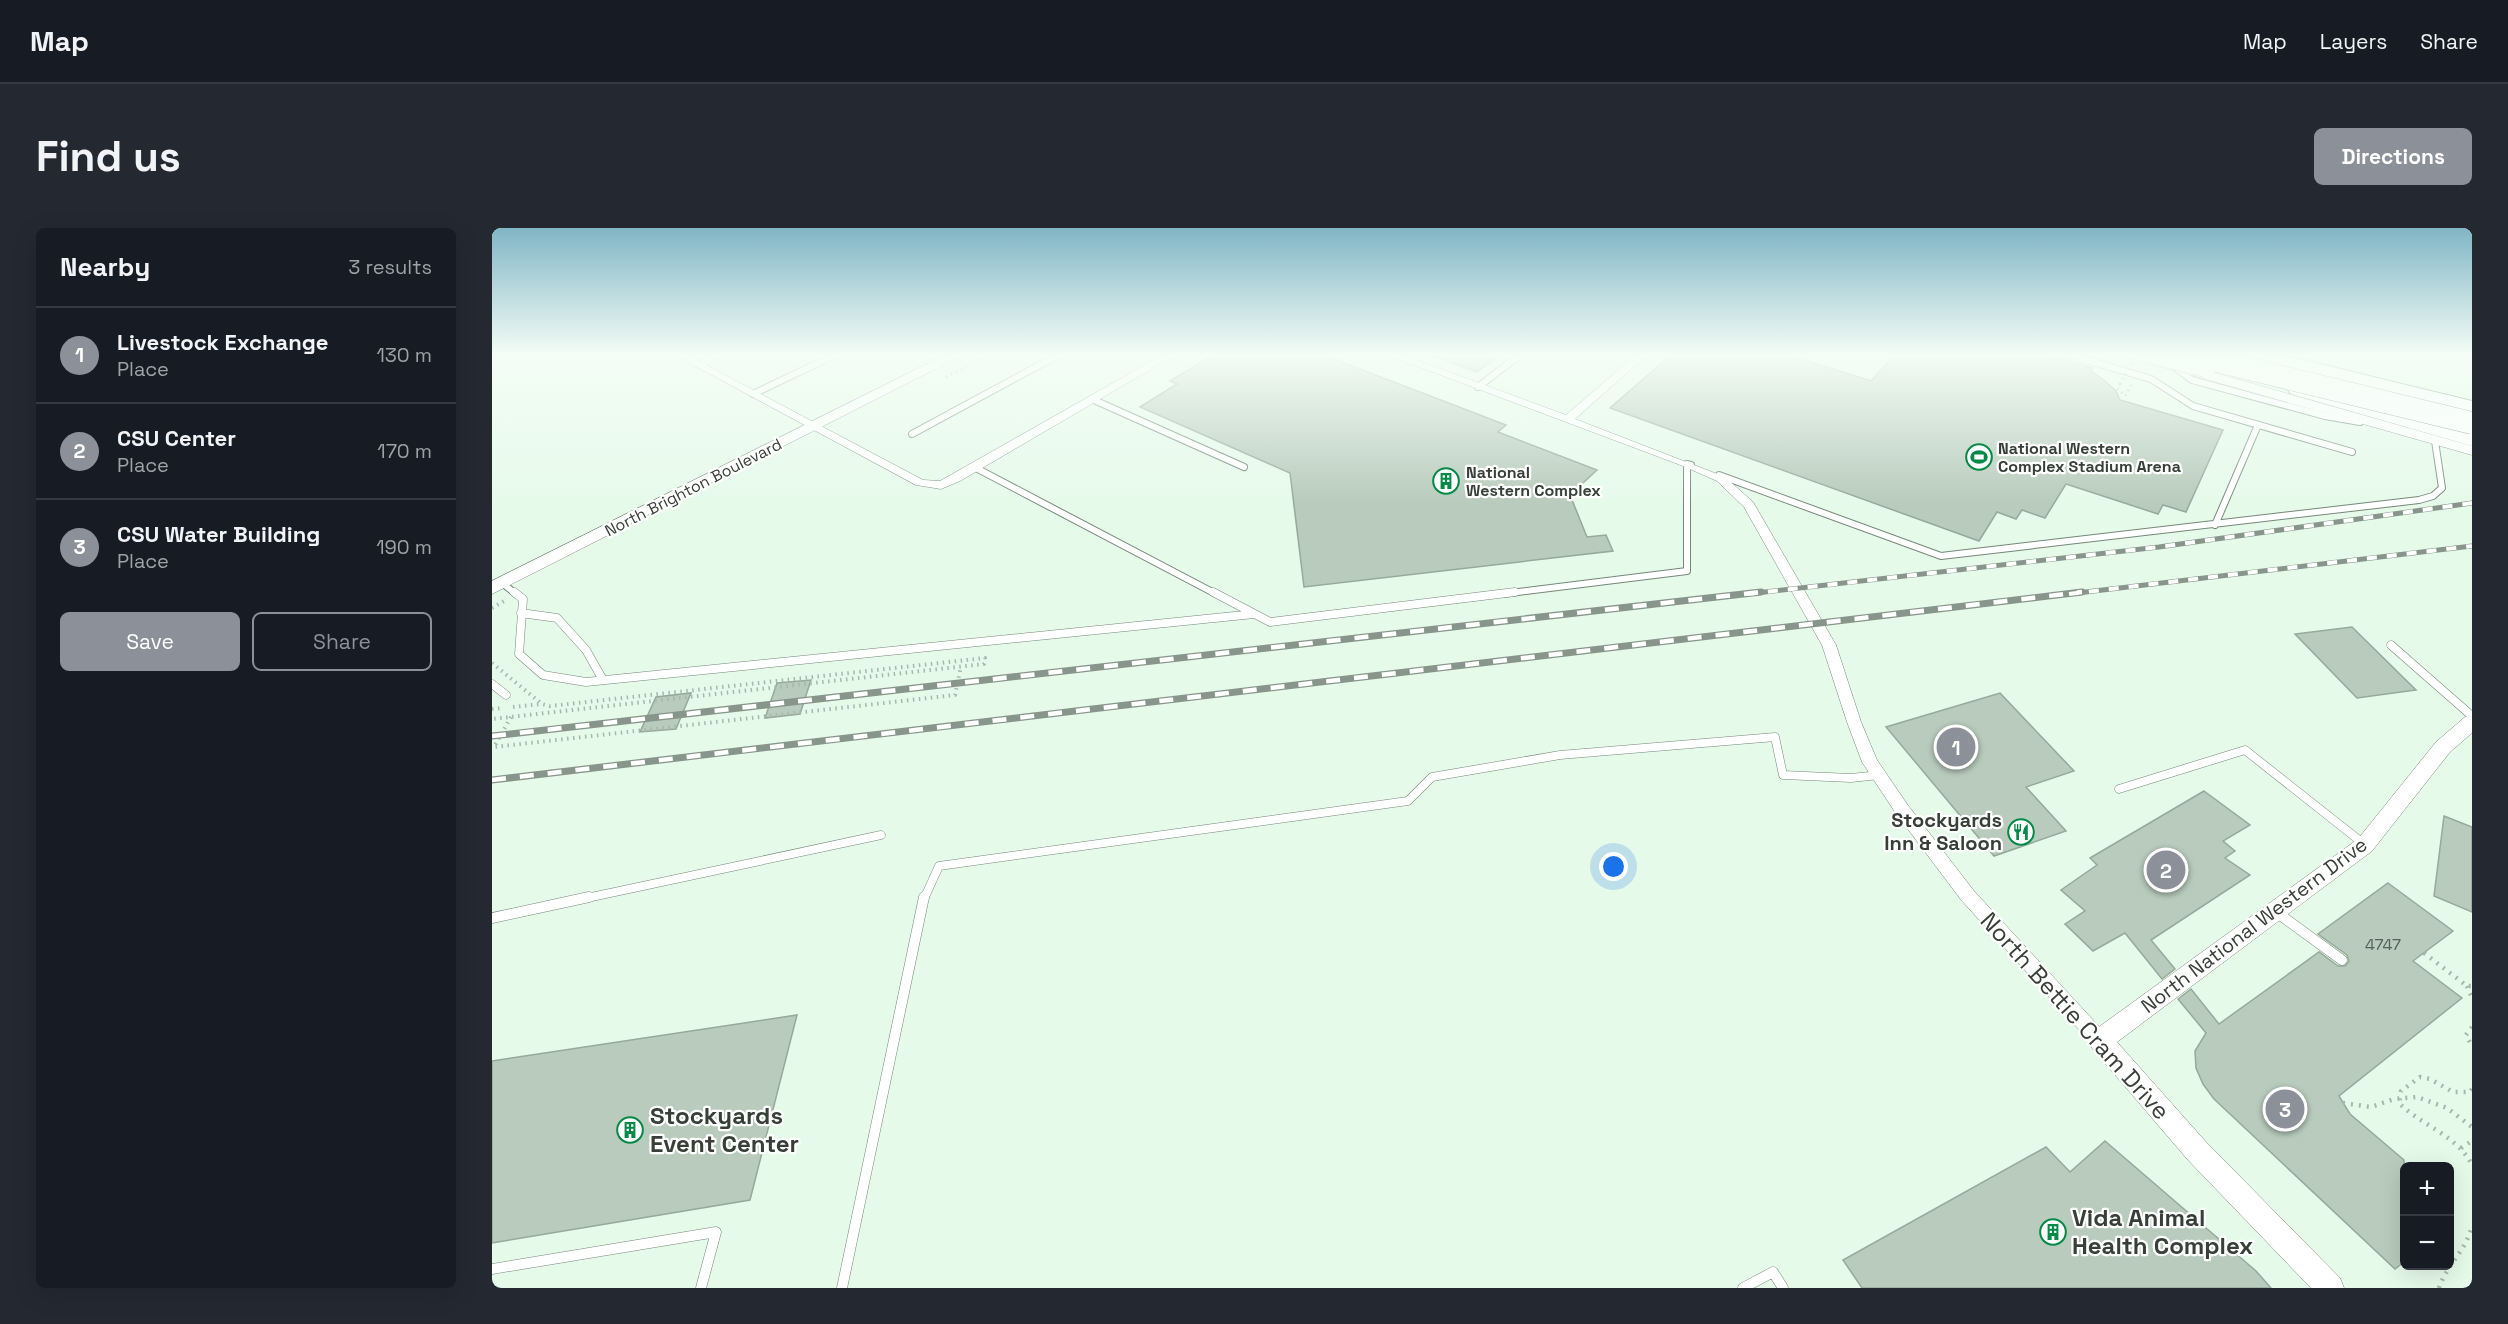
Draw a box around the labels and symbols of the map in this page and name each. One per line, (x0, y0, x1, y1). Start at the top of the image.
street label: North Brighton Boulevard (601, 434, 785, 541)
place label: National Western Complex Stadium Arena (1998, 438, 2181, 477)
sports icon: National Western Complex Stadium Arena (1964, 442, 1994, 472)
place label: National Western Complex (1466, 462, 1601, 501)
building icon: National Western Complex (1431, 466, 1461, 496)
pin: 1 (1936, 724, 1976, 770)
place label: Stockyards Inn & Saloon (1884, 807, 2002, 856)
restaurant icon: Stockyards Inn & Saloon (2006, 817, 2036, 847)
street label: North National Western Drive (2136, 831, 2372, 1019)
pin: 2 (2146, 848, 2186, 892)
your location (1599, 852, 1628, 881)
street label: North Bettie Cram Drive (1974, 905, 2177, 1126)
house number: 4747 (2365, 934, 2401, 955)
pin: 3 (2266, 1086, 2304, 1132)
place label: Stockyards Event Center (650, 1100, 799, 1159)
building icon: Stockyards Event Center (615, 1115, 645, 1145)
place label: Vida Animal Health Complex (2072, 1202, 2253, 1261)
building icon: Vida Animal Health Complex (2038, 1217, 2068, 1247)

